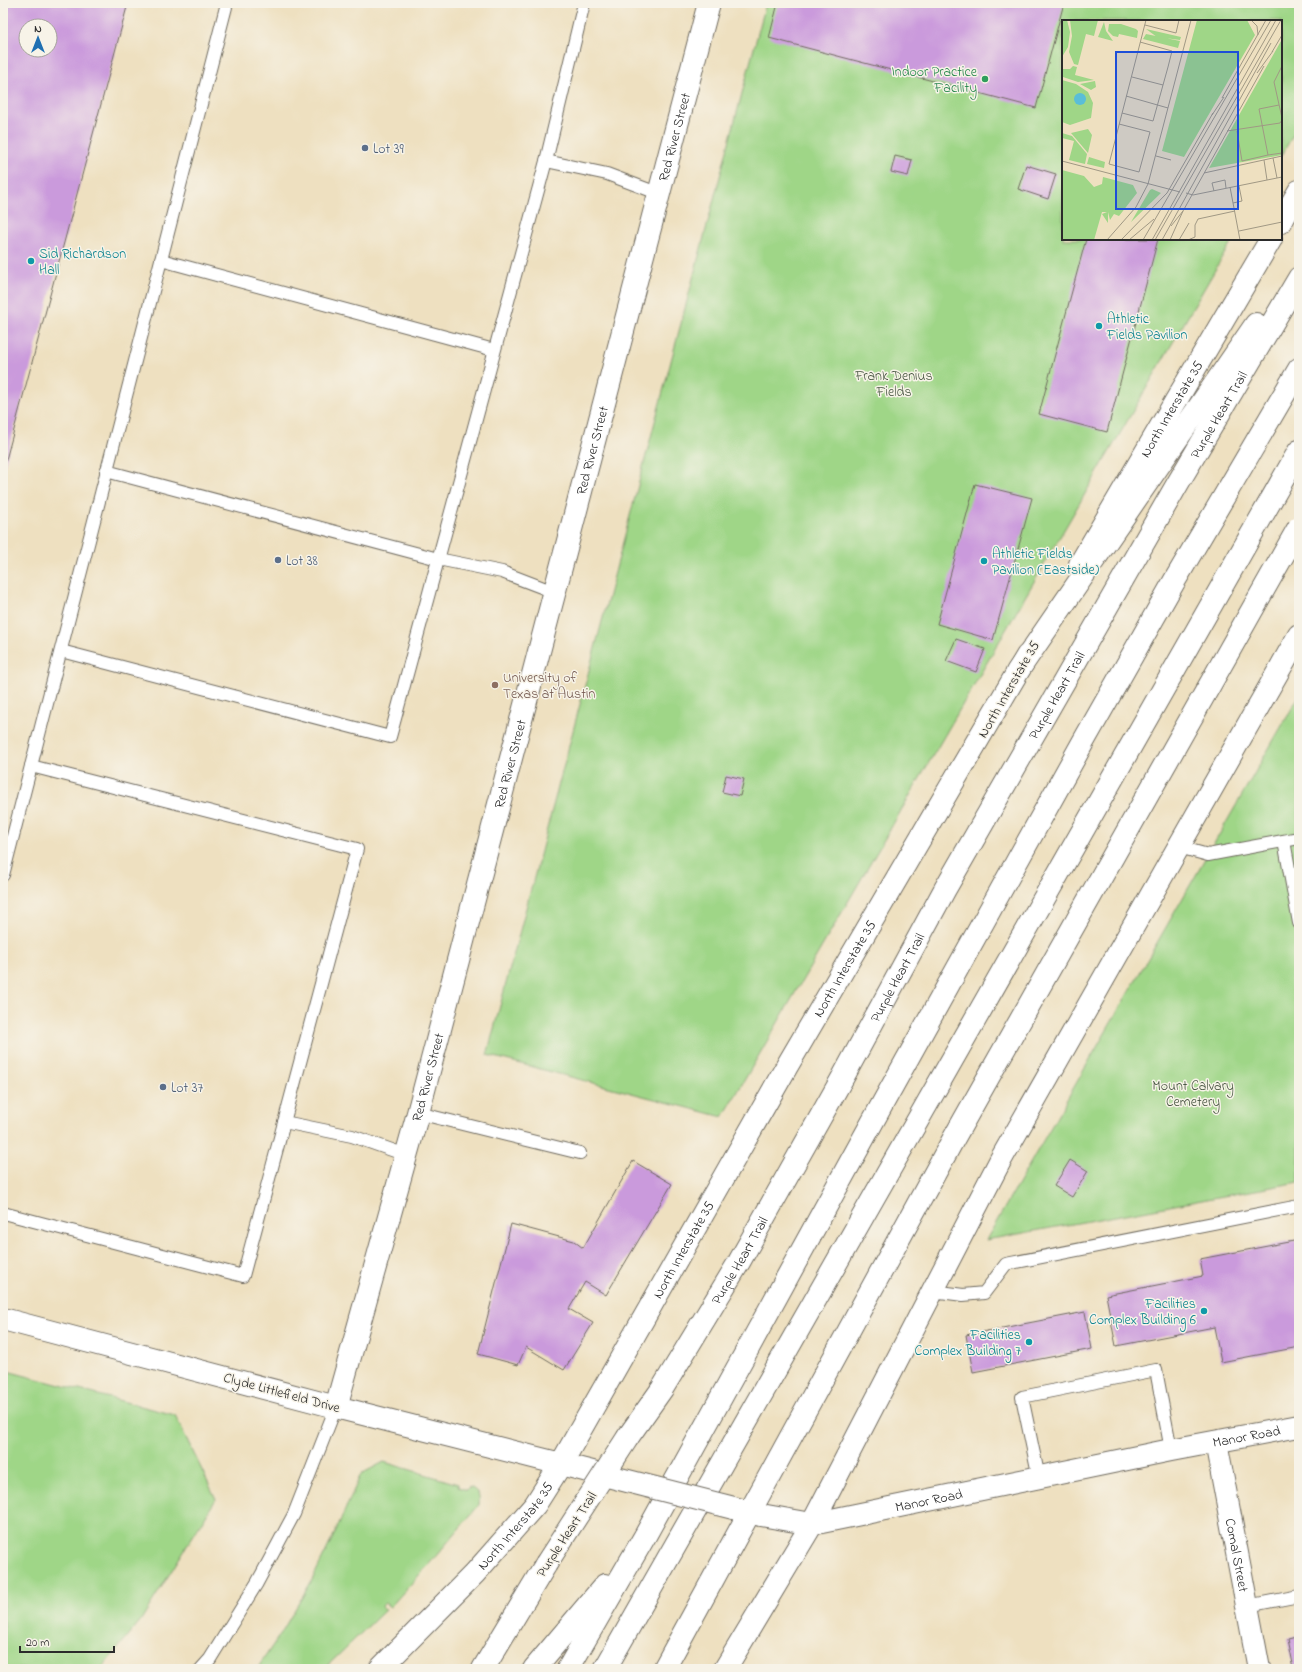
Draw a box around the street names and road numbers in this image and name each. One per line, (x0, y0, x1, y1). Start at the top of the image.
street label: Red River Street (654, 90, 697, 184)
street label: North Interstate 35 (1136, 357, 1209, 462)
street label: Purple Heart Trail (1186, 368, 1254, 463)
street label: Red River Street (572, 404, 615, 497)
street label: North Interstate 35 (973, 637, 1046, 742)
street label: Purple Heart Trail (1024, 648, 1091, 744)
street label: Red River Street (489, 717, 533, 811)
street label: North Interstate 35 (809, 917, 882, 1022)
street label: Purple Heart Trail (866, 930, 931, 1026)
street label: Red River Street (407, 1030, 451, 1124)
street label: North Interstate 35 (648, 1198, 720, 1303)
street label: Purple Heart Trail (707, 1213, 774, 1309)
street label: Clyde Littlefield Drive (221, 1368, 343, 1420)
street label: Manor Road (1211, 1421, 1282, 1454)
street label: North Interstate 35 (473, 1478, 559, 1575)
street label: Manor Road (893, 1484, 965, 1519)
street label: Purple Heart Trail (532, 1488, 603, 1582)
street label: Comal Street (1219, 1517, 1253, 1594)

